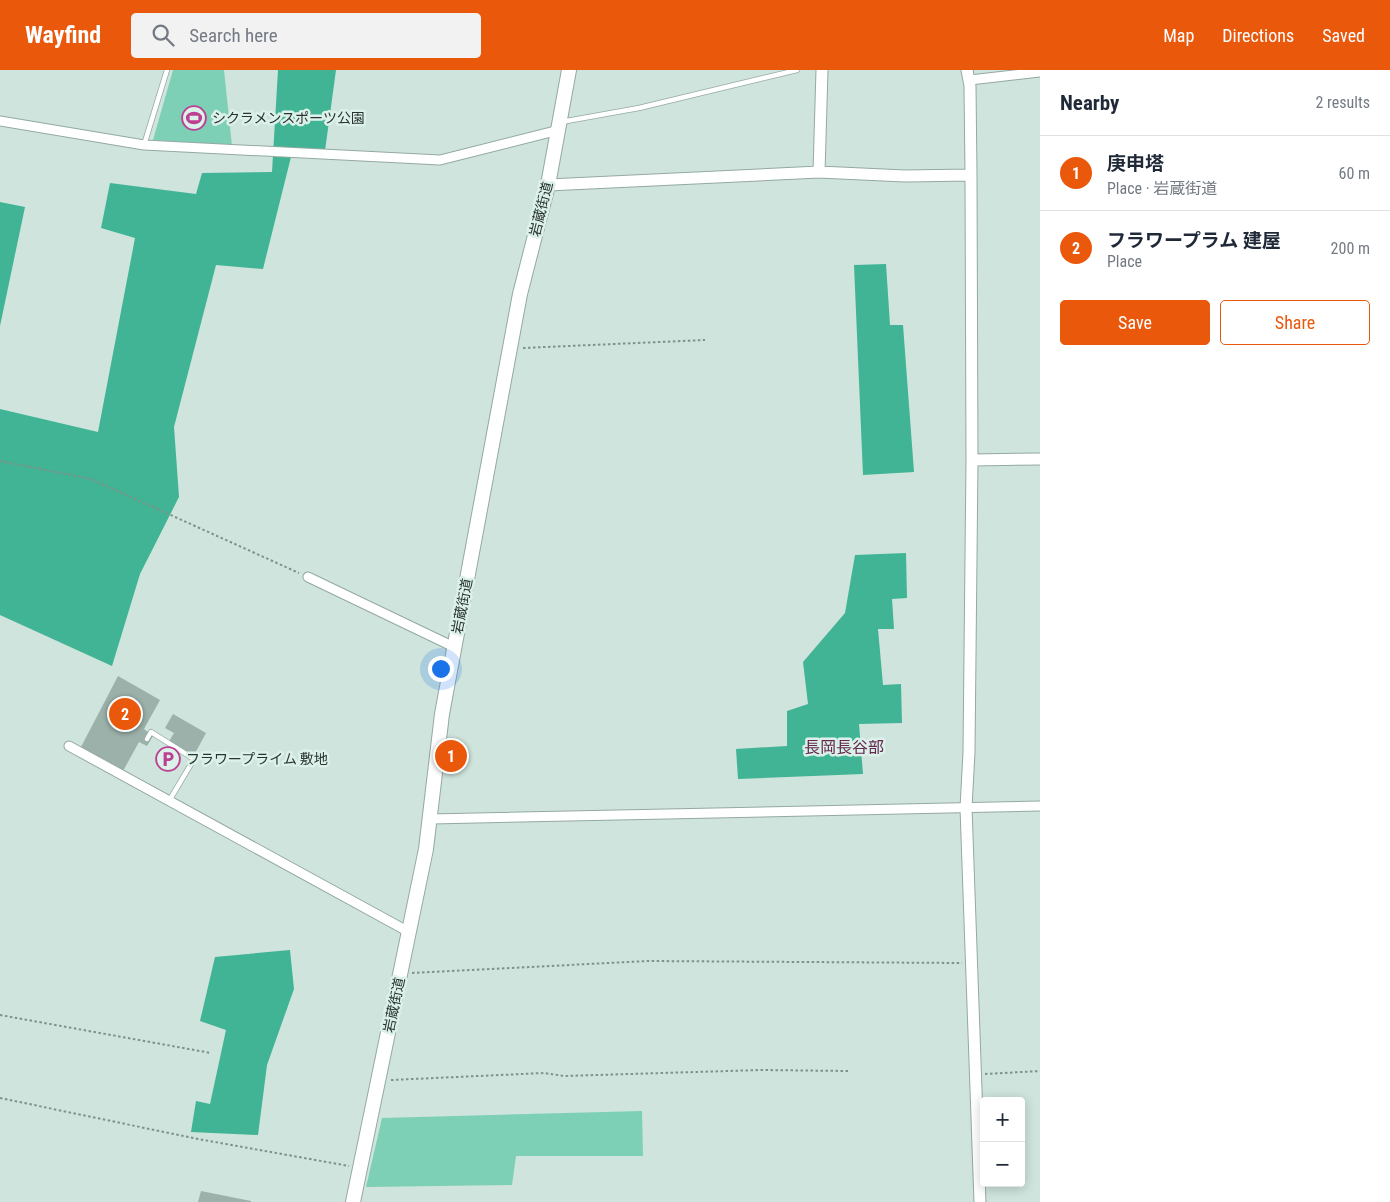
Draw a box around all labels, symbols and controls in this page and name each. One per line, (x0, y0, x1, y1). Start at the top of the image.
search box (131, 13, 481, 58)
text: Wayfind (25, 21, 101, 49)
icon: search (149, 21, 177, 49)
text: Search here (189, 24, 278, 47)
text: Map (1163, 25, 1194, 46)
text: Directions (1222, 25, 1294, 46)
text: Saved (1322, 25, 1365, 46)
text: Nearby (1060, 91, 1119, 115)
text: 2 results (1315, 93, 1370, 112)
sports icon: シクラメンスポーツ公園 (181, 105, 207, 131)
place label: シクラメンスポーツ公園 (212, 110, 365, 126)
text: 庚申塔 (1107, 152, 1164, 175)
text: 1 (1072, 164, 1080, 183)
text: 60 m (1338, 164, 1370, 183)
text: Place · 岩蔵街道 (1107, 179, 1217, 198)
street label: 岩蔵街道 (526, 180, 556, 238)
text: フラワープラム 建屋 (1107, 229, 1281, 252)
text: 2 (1072, 239, 1080, 258)
text: 200 m (1331, 239, 1370, 258)
text: Place (1107, 252, 1142, 271)
button: Save (1060, 300, 1210, 345)
button: Share (1220, 300, 1370, 345)
street label: 岩蔵街道 (449, 577, 475, 635)
your location (428, 656, 454, 682)
pin: 2 (109, 695, 141, 733)
pin: 1 (435, 737, 467, 775)
district label: 長岡長谷部 (804, 738, 884, 757)
parking icon: フラワープライム 敷地 (155, 746, 181, 772)
place label: フラワープライム 敷地 (186, 751, 328, 767)
street label: 岩蔵街道 (380, 976, 408, 1034)
map controls (980, 1097, 1025, 1187)
button: + (980, 1097, 1025, 1142)
button: − (980, 1142, 1025, 1187)

